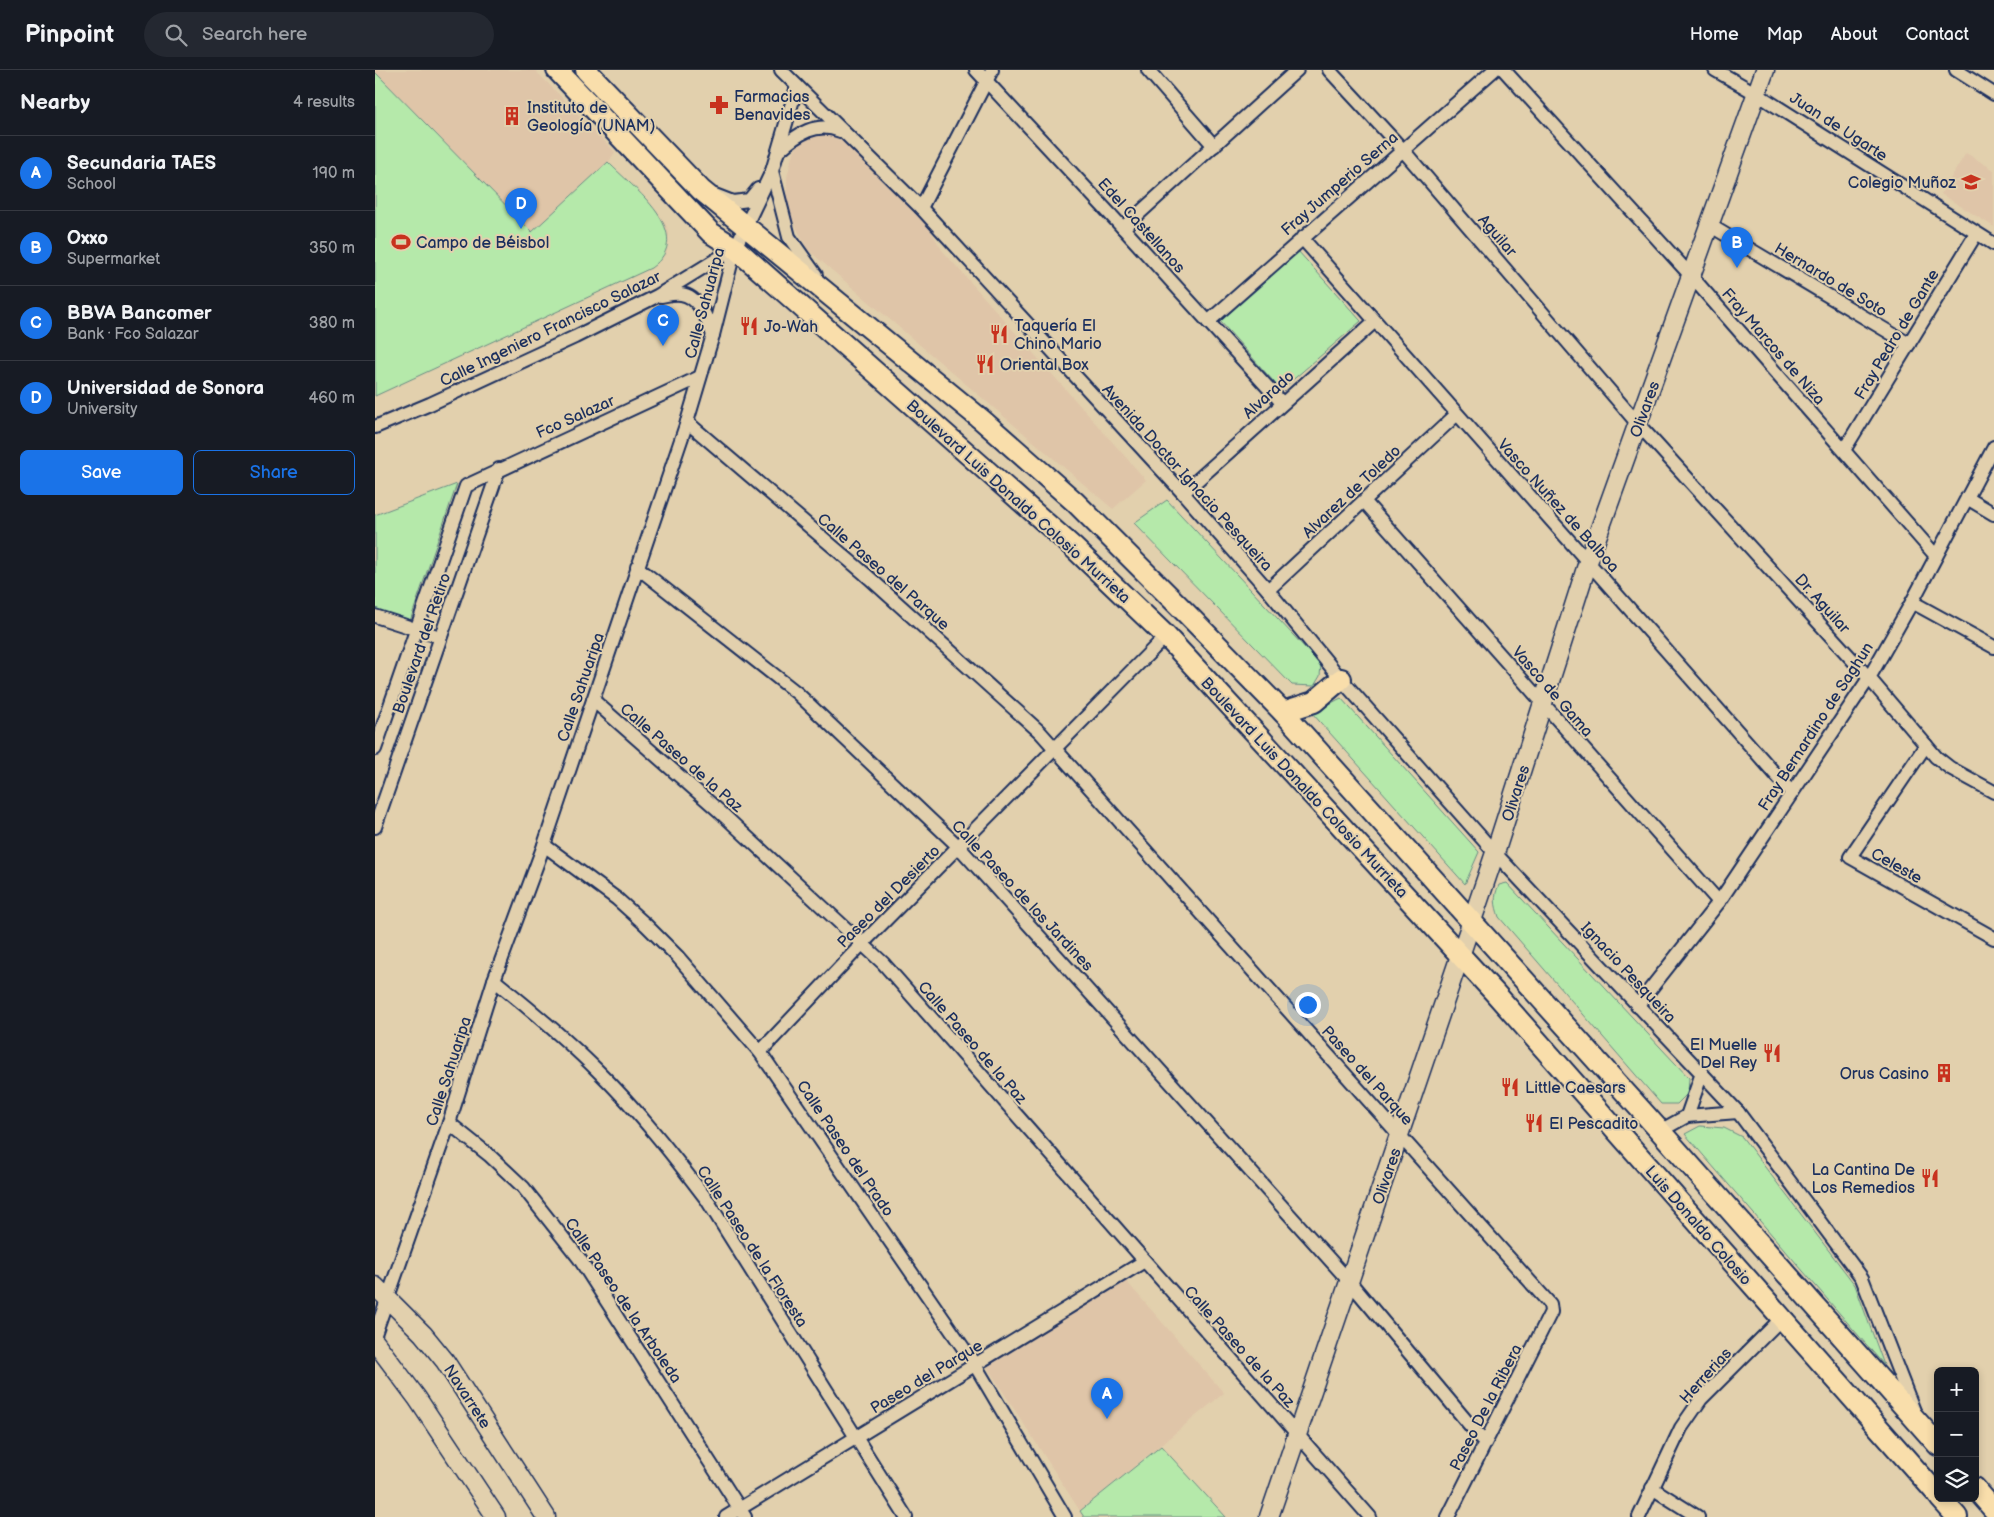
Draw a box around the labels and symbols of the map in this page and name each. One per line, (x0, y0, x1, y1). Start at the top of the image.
place label: Farmacias Benavides (734, 88, 811, 125)
street label: Juan de Ugarte (1786, 89, 1891, 166)
pharmacy icon: Farmacias Benavides (708, 94, 730, 116)
place label: Instituto de Geología (UNAM) (527, 99, 656, 136)
building icon: Instituto de Geología (UNAM) (501, 105, 523, 127)
street label: Fray Jumperio Serna (1278, 128, 1402, 240)
school or university icon: Colegio Muñoz (1960, 171, 1982, 193)
place label: Colegio Muñoz (1848, 174, 1956, 193)
street label: Edel Castellanos (1093, 175, 1189, 278)
pin: D (505, 188, 537, 229)
street label: Aguilar (1473, 211, 1520, 261)
pin: B (1721, 227, 1753, 268)
sports icon: Campo de Béisbol (390, 231, 412, 253)
place label: Campo de Béisbol (416, 234, 549, 253)
street label: Hernardo de Soto (1771, 239, 1890, 321)
street label: Calle Sahuaripa (681, 246, 729, 361)
street label: Calle Ingeniero Francisco Salazar (436, 266, 664, 390)
street label: Fray Pedro de Gante (1851, 266, 1944, 403)
street label: Fray Marcos de Niza (1717, 285, 1829, 409)
pin: C (647, 305, 679, 346)
restaurant icon: Jo-Wah (738, 315, 760, 337)
place label: Taquería El Chino Mario (1014, 317, 1102, 354)
place label: Jo-Wah (764, 318, 818, 337)
restaurant icon: Taquería El Chino Mario (988, 323, 1010, 345)
restaurant icon: Oriental Box (974, 353, 996, 375)
place label: Oriental Box (1000, 356, 1089, 375)
street label: Alvarado (1239, 367, 1299, 423)
street label: Olivares (1626, 379, 1664, 440)
street label: Avenida Doctor Ignacio Pesqueira (1098, 381, 1276, 575)
street label: Fco Salazar (533, 391, 618, 443)
street label: Boulevard Luis Donaldo Colosio Murrieta (902, 396, 1134, 608)
street label: Vasco Nuñez de Balboa (1493, 435, 1623, 577)
street label: Alvarez de Toledo (1299, 442, 1405, 543)
street label: Calle Paseo del Parque (813, 510, 953, 635)
street label: Dr. Aguilar (1790, 570, 1854, 638)
street label: Boulevard del Retiro (389, 571, 455, 716)
street label: Calle Sahuaripa (554, 630, 609, 745)
street label: Fray Bernardino de Saghun (1755, 639, 1878, 815)
street label: Vasco de Gama (1507, 643, 1596, 741)
street label: Boulevard Luis Donaldo Colosio Murrieta (1196, 674, 1411, 902)
street label: Calle Paseo de la Paz (616, 700, 747, 817)
street label: Olivares (1498, 763, 1535, 824)
street label: Calle Paseo de los Jardines (947, 817, 1097, 975)
street label: Paseo del Desierto (834, 842, 944, 952)
street label: Celeste (1867, 845, 1926, 888)
street label: Ignacio Pesqueira (1576, 919, 1679, 1027)
street label: Calle Paseo de la Paz (913, 978, 1031, 1109)
your location (1295, 992, 1321, 1018)
street label: Calle Sahuaripa (423, 1014, 476, 1129)
street label: Paseo del Parque (1317, 1022, 1417, 1130)
place label: El Muelle Del Rey (1690, 1036, 1758, 1073)
restaurant icon: El Muelle Del Rey (1761, 1042, 1783, 1064)
building icon: Orus Casino (1933, 1062, 1955, 1084)
place label: Orus Casino (1840, 1065, 1929, 1084)
restaurant icon: Little Caesars (1499, 1076, 1521, 1098)
street label: Calle Paseo del Prado (792, 1077, 897, 1220)
place label: Little Caesars (1525, 1079, 1626, 1098)
restaurant icon: El Pescadito (1523, 1112, 1545, 1134)
place label: El Pescadito (1549, 1115, 1638, 1134)
street label: Olivares (1369, 1146, 1406, 1207)
place label: La Cantina De Los Remedios (1811, 1161, 1916, 1198)
street label: Calle Paseo de la Floresta (692, 1162, 811, 1331)
street label: Luis Donaldo Colosio (1641, 1162, 1755, 1290)
restaurant icon: La Cantina De Los Remedios (1919, 1167, 1941, 1189)
street label: Calle Paseo de la Arboleda (560, 1215, 685, 1387)
street label: Calle Paseo de la Paz (1179, 1282, 1299, 1412)
street label: Paseo del Parque (867, 1336, 987, 1418)
street label: Paseo De la Ribera (1446, 1341, 1526, 1474)
street label: Herrerias (1676, 1344, 1736, 1408)
street label: Navarrete (439, 1361, 495, 1433)
pin: A (1091, 1378, 1123, 1419)

